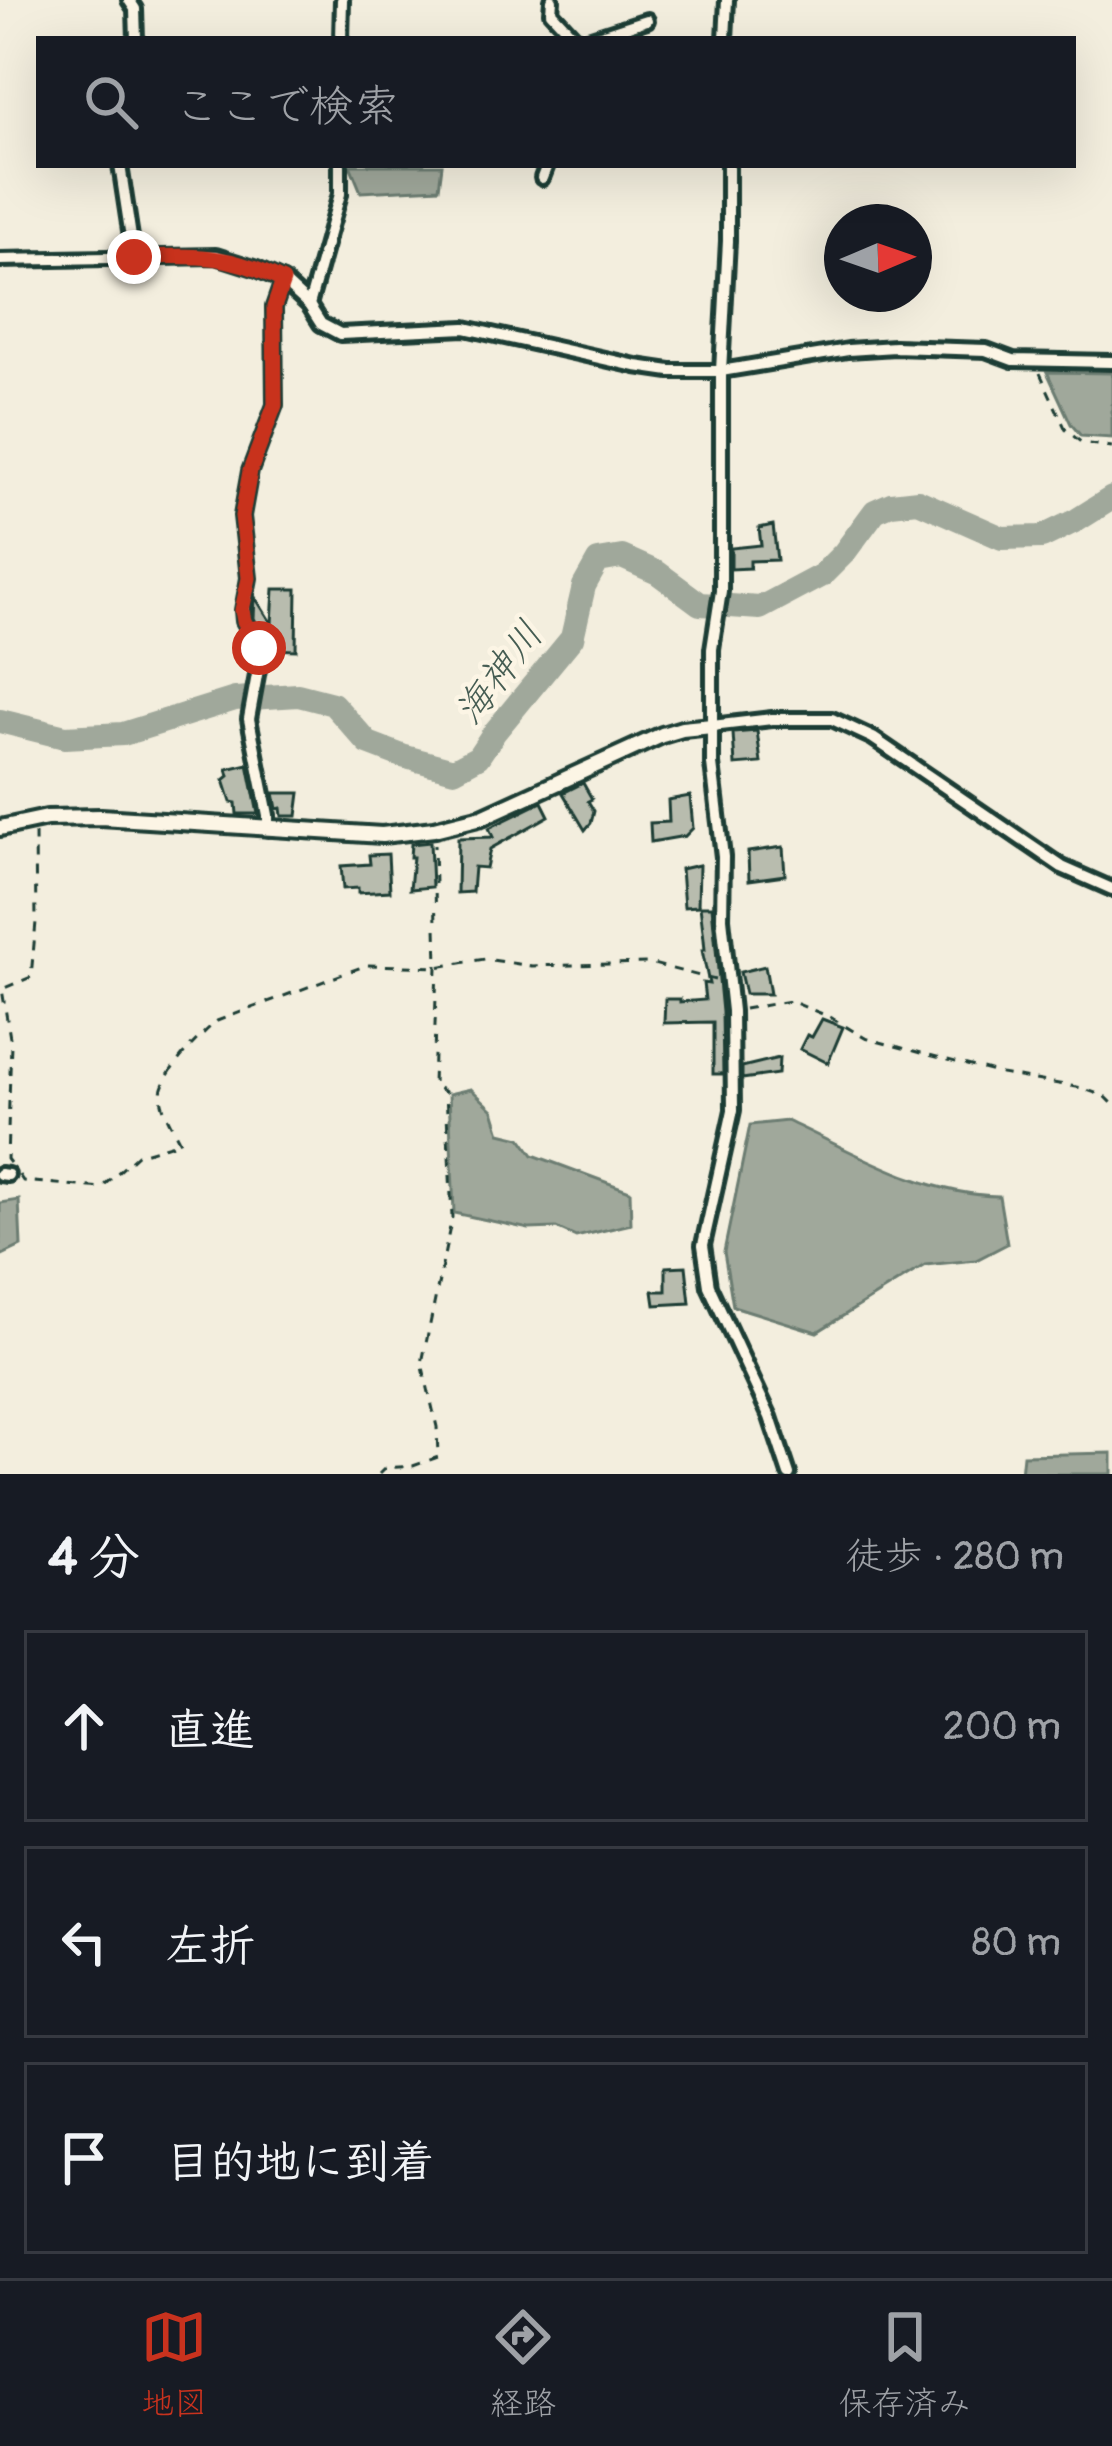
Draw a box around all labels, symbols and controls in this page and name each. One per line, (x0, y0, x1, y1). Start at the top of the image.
search box (36, 36, 1076, 168)
icon: search (78, 69, 144, 135)
text: ここで検索 (174, 79, 399, 135)
north arrow (824, 204, 932, 312)
route end (107, 230, 161, 284)
water label: 海神川 (444, 611, 554, 734)
route start (232, 621, 286, 675)
text: 4 分 (48, 1526, 140, 1590)
text: 徒歩 · 280 m (845, 1532, 1064, 1581)
icon: ahead (51, 1693, 117, 1759)
text: 200 m (943, 1702, 1061, 1751)
text: 直進 (165, 1703, 255, 1759)
icon: left (51, 1909, 117, 1975)
text: 80 m (972, 1918, 1061, 1967)
text: 左折 (165, 1919, 255, 1975)
icon: arrive (51, 2125, 117, 2191)
text: 目的地に到着 (165, 2135, 435, 2191)
tab: 地図 (141, 2304, 207, 2424)
tab: 経路 (490, 2304, 556, 2424)
tab: 保存済み (839, 2304, 971, 2424)

